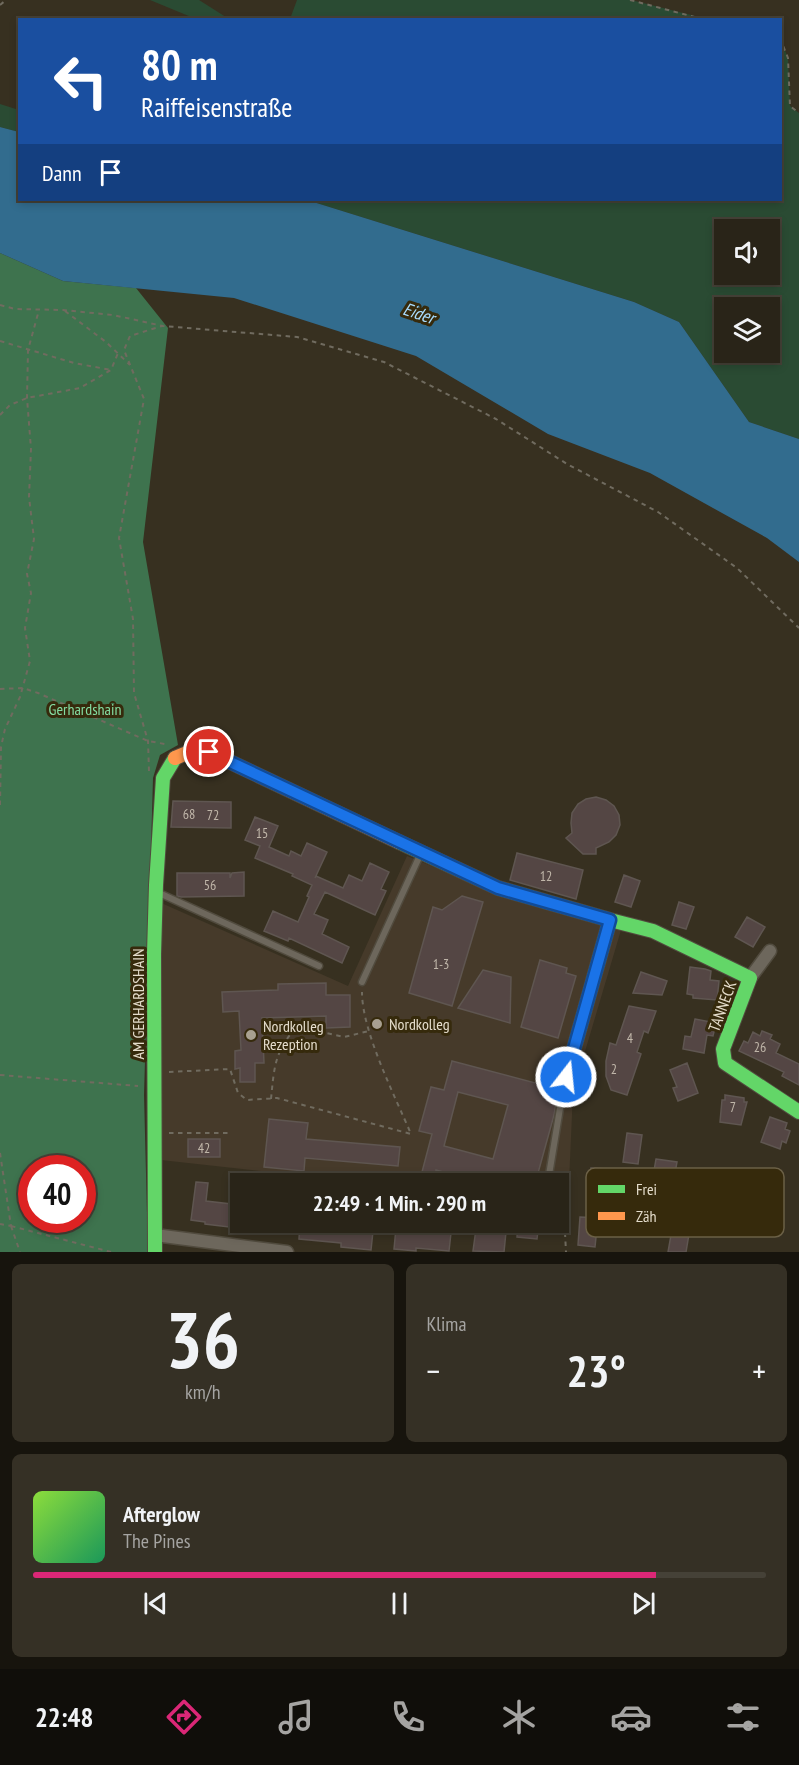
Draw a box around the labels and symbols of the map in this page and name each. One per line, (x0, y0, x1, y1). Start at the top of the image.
water label: Eider (400, 297, 441, 330)
park label: Gerhardshain (49, 699, 121, 719)
pin (183, 726, 234, 777)
house number: 68 (183, 805, 195, 823)
house number: 72 (207, 806, 219, 824)
house number: 15 (256, 824, 268, 842)
house number: 12 (540, 867, 552, 885)
house number: 56 (204, 876, 216, 894)
street label: AM GERHARDSHAIN (128, 948, 148, 1060)
house number: 1-3 (433, 955, 449, 973)
street label: TANNECK (704, 978, 741, 1034)
place label: Nordkolleg (389, 1014, 450, 1034)
place label: Nordkolleg Rezeption (263, 1016, 324, 1054)
marker: Nordkolleg (370, 1017, 384, 1031)
marker: Nordkolleg Rezeption (244, 1028, 258, 1042)
house number: 4 (627, 1029, 634, 1047)
house number: 26 (754, 1038, 766, 1056)
position arrow (534, 1045, 598, 1109)
house number: 2 (611, 1060, 617, 1078)
house number: 7 (730, 1098, 736, 1116)
house number: 42 (198, 1139, 210, 1157)
speed limit sign: 40 (18, 1155, 96, 1233)
legend (586, 1168, 784, 1237)
text: Frei (636, 1179, 657, 1199)
text: Zäh (636, 1206, 656, 1226)

